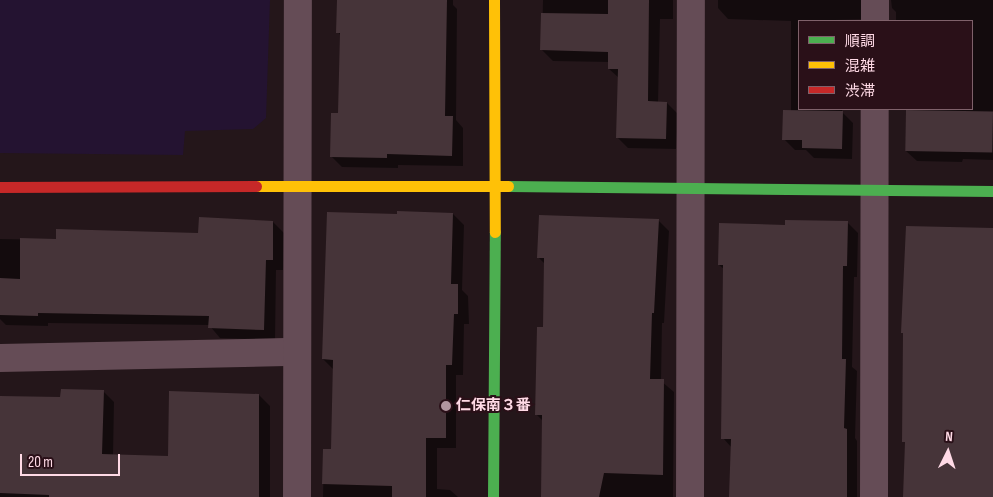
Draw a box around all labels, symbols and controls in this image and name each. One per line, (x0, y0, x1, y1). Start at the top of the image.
legend (798, 20, 973, 110)
text: 順調 (845, 32, 875, 51)
text: 混雑 (845, 57, 875, 76)
text: 渋滞 (845, 82, 875, 101)
place label: 仁保南３番 (456, 397, 531, 415)
marker: 仁保南３番 (440, 400, 452, 412)
north arrow (923, 427, 973, 477)
text: N (945, 428, 953, 445)
scale bar (22, 444, 122, 476)
text: 20 m (28, 453, 53, 472)

